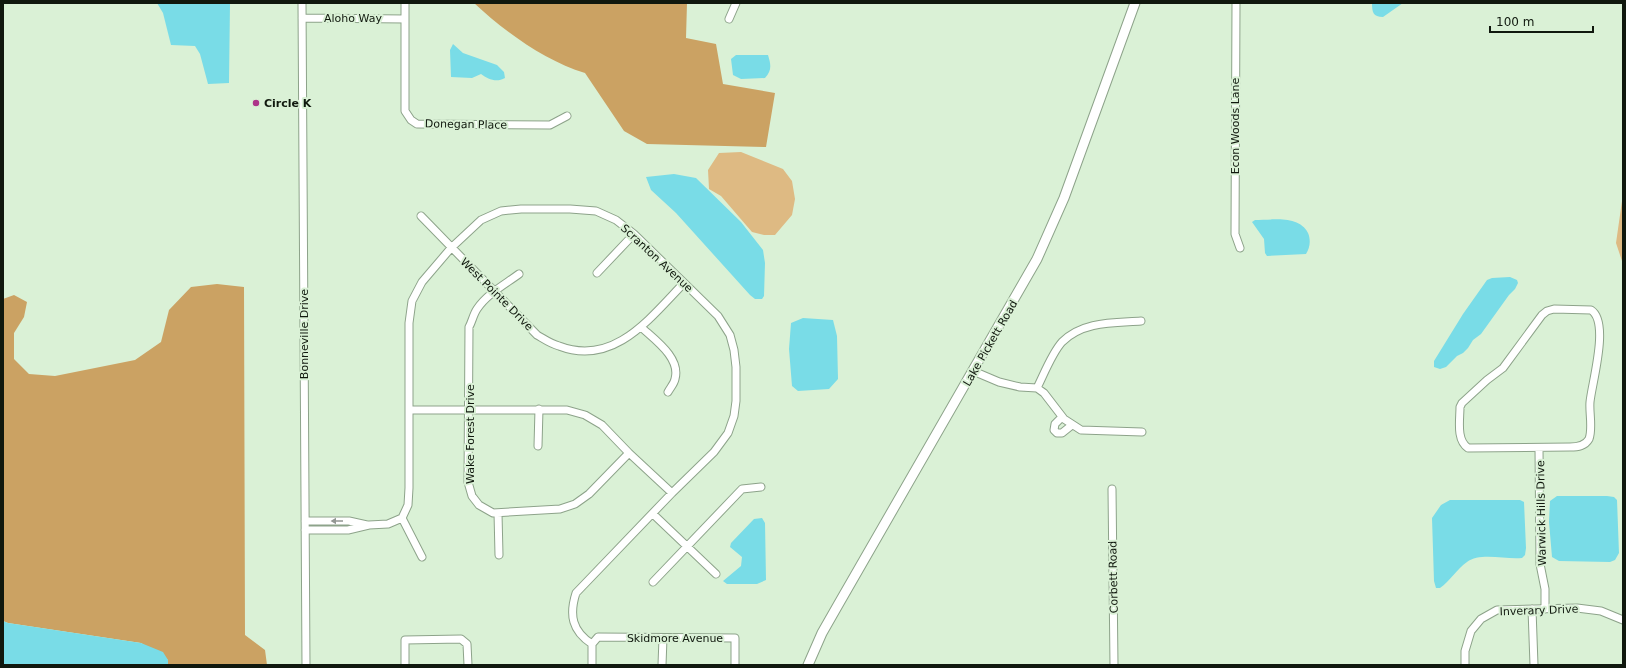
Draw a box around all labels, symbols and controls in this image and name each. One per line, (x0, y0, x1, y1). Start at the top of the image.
scale bar (1490, 8, 1593, 34)
street label: Aloho Way (324, 12, 382, 25)
text: 100 m (1496, 15, 1534, 29)
street label: Econ Woods Lane (1229, 77, 1242, 174)
place label: Circle K (264, 97, 312, 110)
marker: Circle K (251, 98, 261, 108)
street label: Donegan Place (425, 117, 508, 132)
street label: Scranton Avenue (618, 222, 696, 295)
street label: West Pointe Drive (458, 255, 536, 334)
street label: Bonneville Drive (298, 289, 311, 379)
street label: Lake Pickett Road (961, 298, 1020, 389)
street label: Wake Forest Drive (464, 384, 477, 484)
street label: Warwick Hills Drive (1534, 460, 1549, 566)
one-way arrow (330, 518, 343, 524)
street label: Corbett Road (1106, 541, 1121, 613)
street label: Inverary Drive (1500, 603, 1579, 618)
street label: Skidmore Avenue (627, 632, 723, 645)

